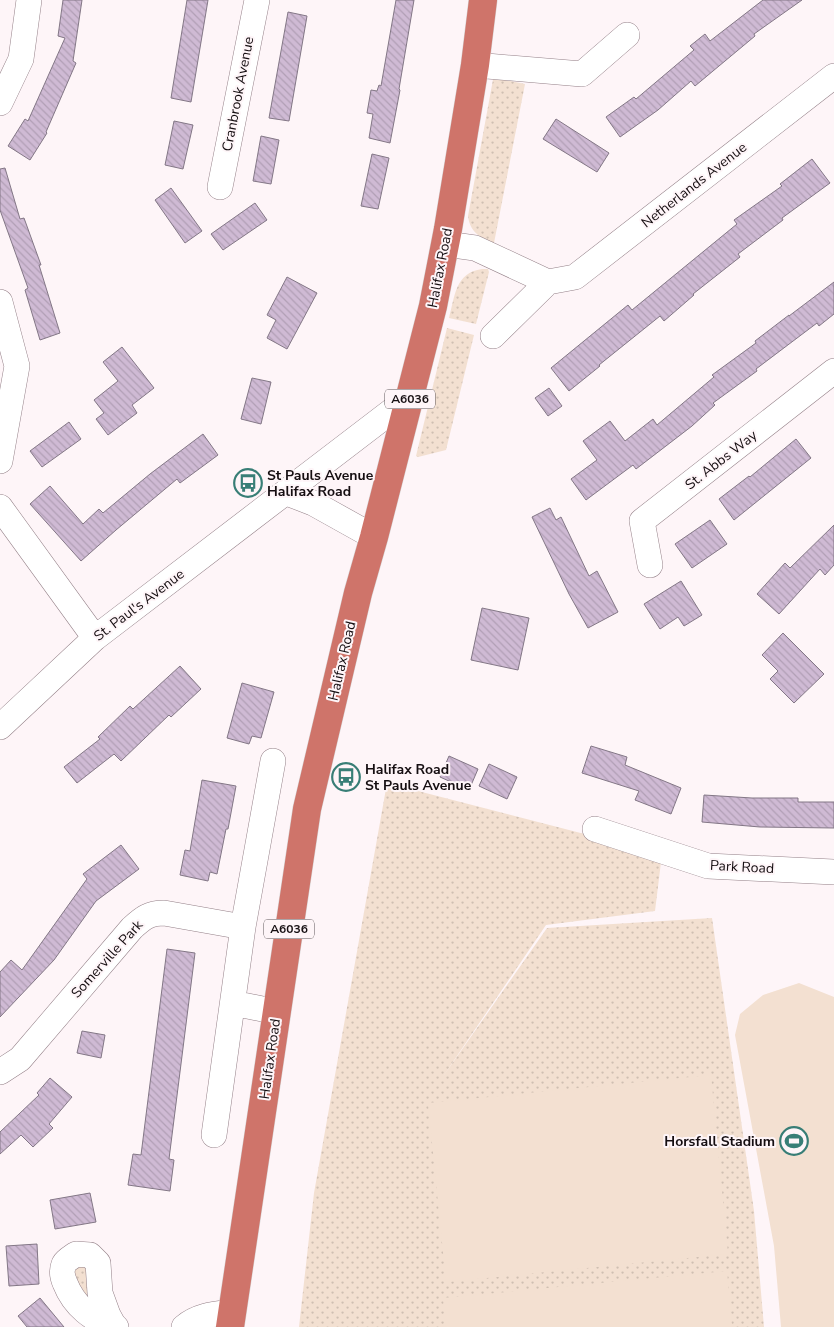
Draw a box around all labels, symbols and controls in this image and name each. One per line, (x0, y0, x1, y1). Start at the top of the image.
street label: Cranbrook Avenue (218, 35, 258, 153)
street label: Netherlands Avenue (637, 138, 751, 232)
street label: Halifax Road (423, 226, 457, 310)
road number: A6036 (385, 389, 435, 408)
street label: St. Abbs Way (681, 425, 762, 494)
place label: St Pauls Avenue Halifax Road (267, 466, 374, 501)
bus stop icon: St Pauls Avenue Halifax Road (233, 468, 263, 498)
street label: St. Paul's Avenue (90, 565, 188, 645)
street label: Halifax Road (324, 619, 360, 703)
place label: Halifax Road St Pauls Avenue (365, 760, 472, 795)
bus stop icon: Halifax Road St Pauls Avenue (331, 762, 361, 792)
street label: Park Road (709, 856, 775, 878)
street label: Somerville Park (67, 915, 148, 1002)
road number: A6036 (264, 920, 314, 939)
street label: Halifax Road (255, 1018, 285, 1100)
sports icon: Horsfall Stadium (779, 1126, 809, 1156)
place label: Horsfall Stadium (664, 1132, 775, 1151)

